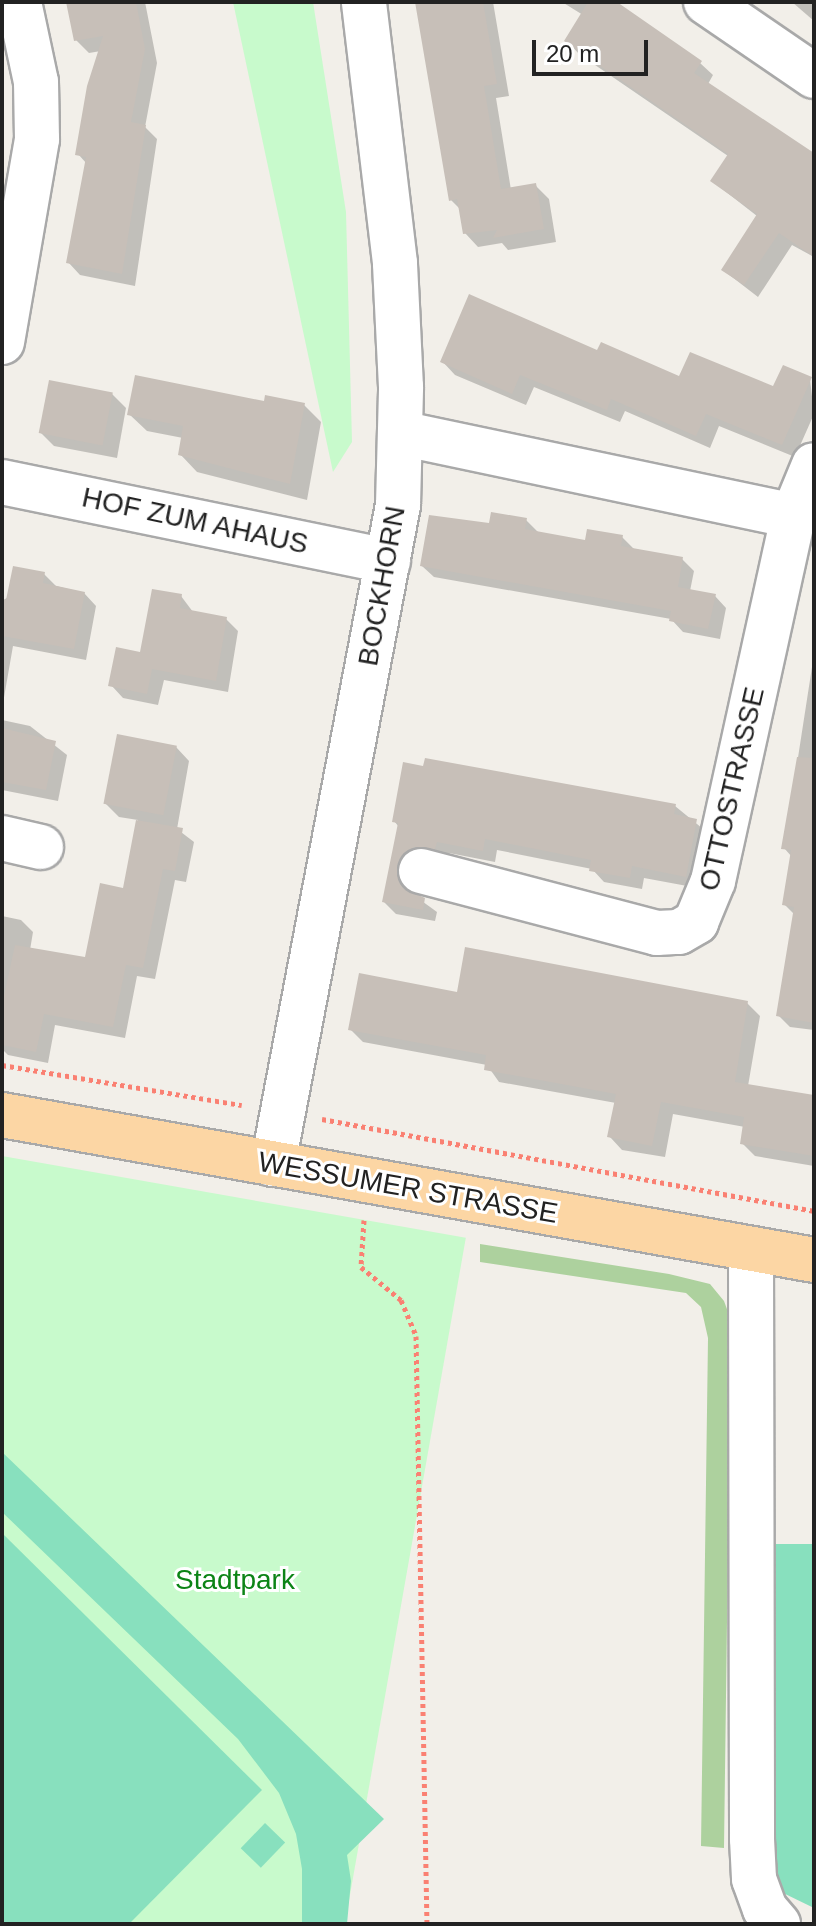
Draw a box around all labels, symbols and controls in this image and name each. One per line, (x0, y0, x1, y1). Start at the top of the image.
scale bar (536, 24, 652, 74)
text: 20 m (546, 40, 599, 67)
street label: HOF ZUM AHAUS (78, 480, 312, 562)
street label: BOCKHORN (351, 503, 413, 669)
street label: OTTOSTRASSE (692, 684, 772, 894)
street label: WESSUMER STRASSE (256, 1145, 560, 1231)
park label: Stadtpark (175, 1563, 295, 1597)

